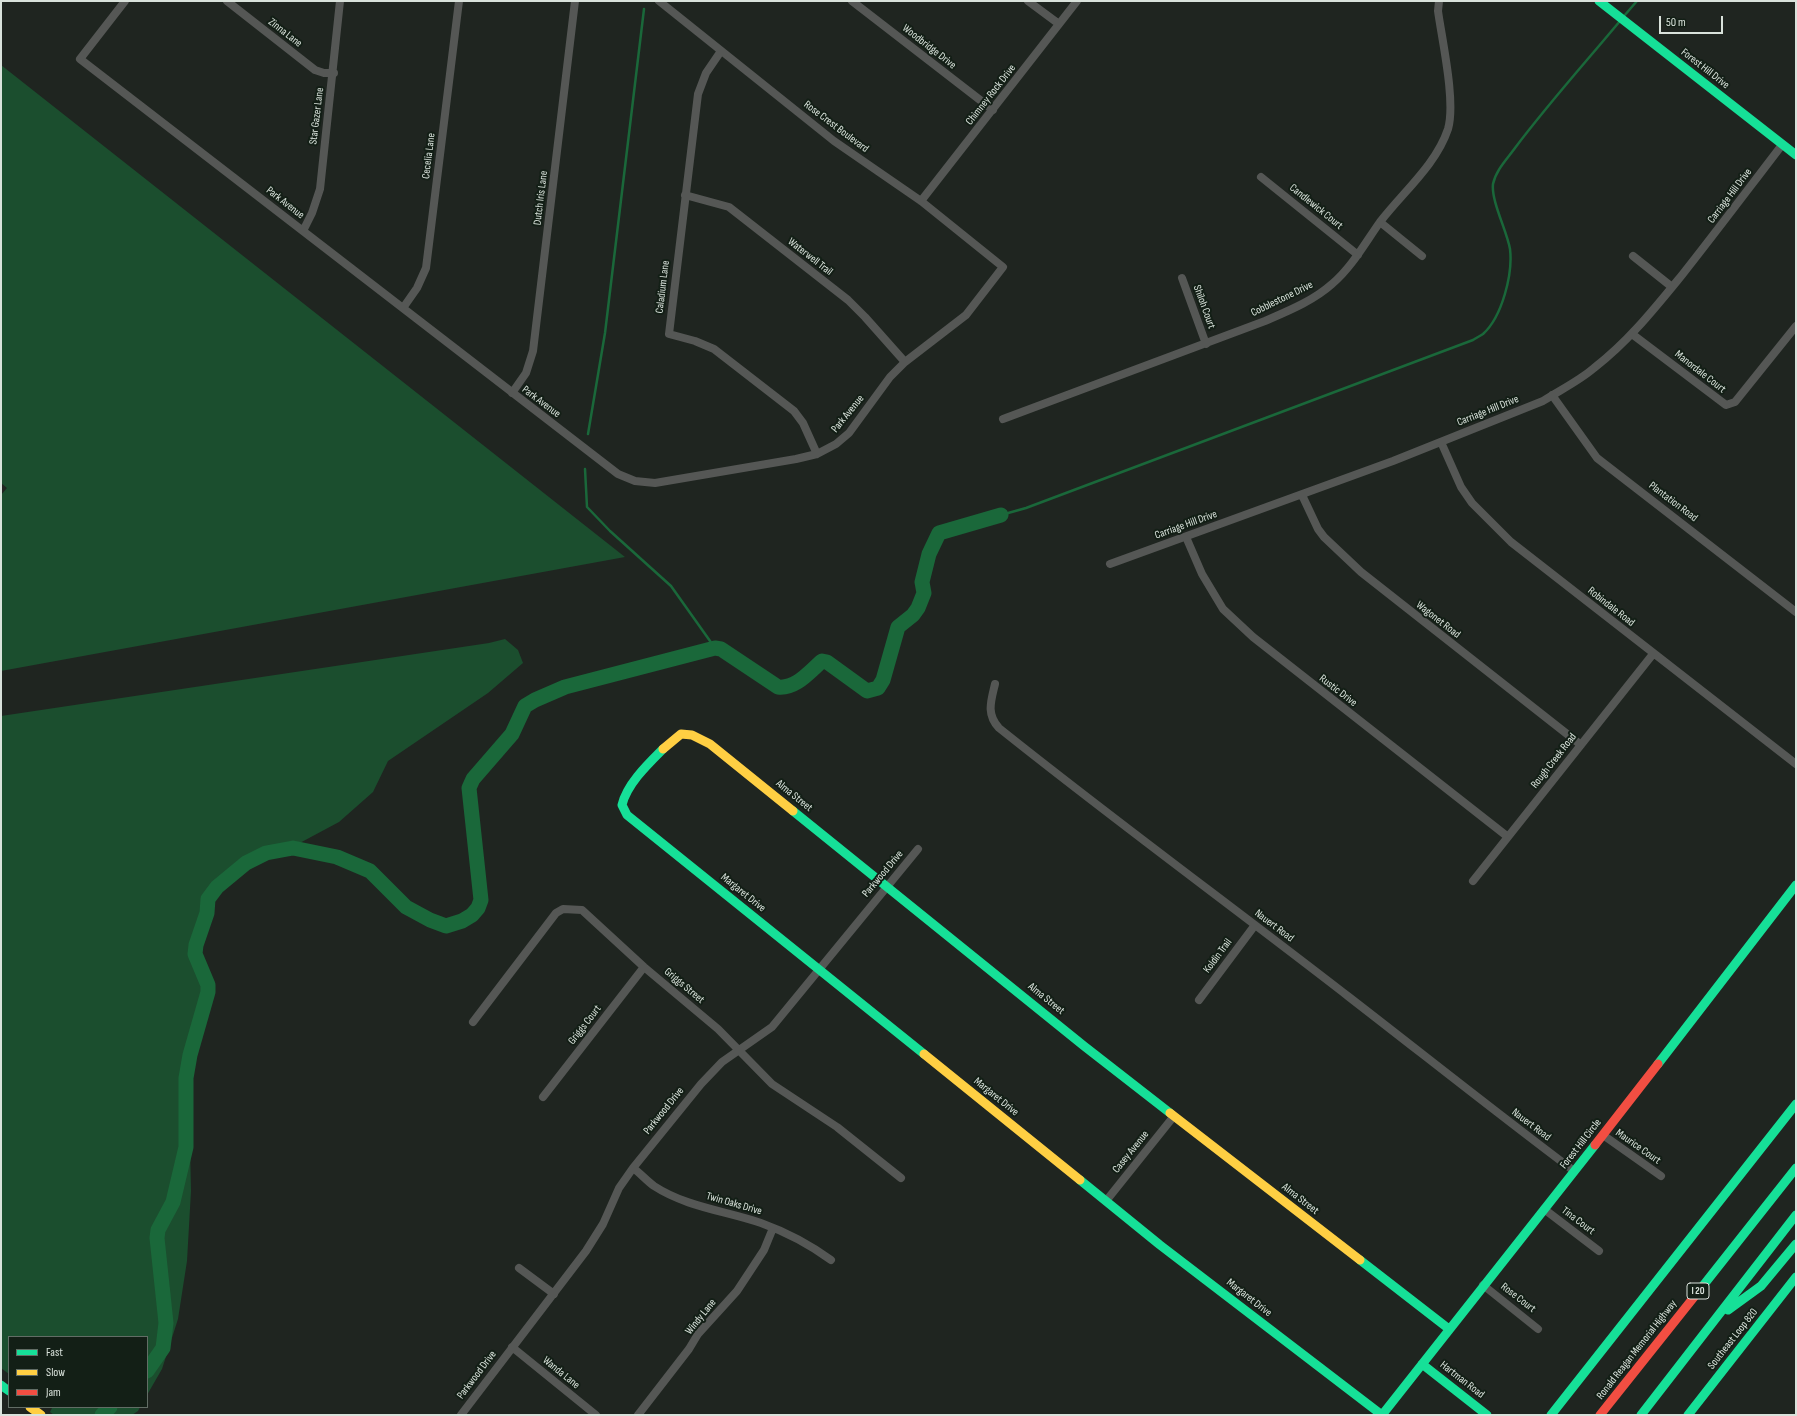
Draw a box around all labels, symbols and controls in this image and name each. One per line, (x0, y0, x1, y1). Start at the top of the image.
scale bar (1661, 8, 1725, 34)
text: 50 m (1666, 15, 1686, 30)
street label: Zinna Lane (265, 16, 305, 50)
street label: Woodbridge Drive (899, 22, 959, 72)
street label: Forest Hill Drive (1678, 46, 1732, 92)
street label: Chimney Rock Drive (963, 62, 1019, 128)
street label: Star Gazer Lane (307, 87, 327, 145)
street label: Rose Crest Boulevard (801, 98, 871, 156)
street label: Cecelia Lane (420, 132, 438, 180)
street label: Carriage Hill Drive (1705, 166, 1755, 226)
street label: Dutch Iris Lane (531, 170, 551, 226)
street label: Candlewick Court (1287, 182, 1345, 232)
street label: Park Avenue (263, 184, 307, 222)
street label: Waterwell Trail (785, 235, 835, 279)
street label: Caladium Lane (653, 260, 673, 314)
street label: Cobblestone Drive (1249, 278, 1315, 320)
street label: Shiloh Court (1190, 283, 1218, 331)
street label: Manordale Court (1672, 348, 1728, 396)
street label: Park Avenue (519, 383, 563, 421)
street label: Park Avenue (829, 392, 867, 436)
street label: Carriage Hill Drive (1455, 393, 1521, 429)
street label: Plantation Road (1646, 479, 1700, 525)
street label: Carriage Hill Drive (1153, 508, 1219, 542)
street label: Robindale Road (1585, 584, 1637, 630)
street label: Wagonet Road (1413, 599, 1463, 641)
street label: Rustic Drive (1316, 672, 1360, 710)
street label: Rough Creek Road (1528, 731, 1580, 791)
street label: Alma Street (773, 777, 815, 815)
street label: Parkwood Drive (860, 848, 906, 900)
street label: Margaret Drive (718, 871, 768, 915)
street label: Nauert Road (1252, 907, 1296, 945)
street label: Koldin Trail (1201, 936, 1235, 976)
street label: Griggs Street (661, 965, 707, 1007)
street label: Alma Street (1025, 980, 1067, 1018)
street label: Griggs Court (566, 1003, 604, 1047)
street label: Margaret Drive (971, 1075, 1021, 1119)
street label: Parkwood Drive (641, 1085, 687, 1137)
street label: Nauert Road (1509, 1106, 1553, 1144)
street label: Forest Hill Circle (1557, 1116, 1605, 1172)
street label: Maurice Court (1613, 1127, 1663, 1167)
street label: Casey Avenue (1110, 1128, 1152, 1176)
street label: Alma Street (1279, 1181, 1321, 1217)
street label: Twin Oaks Drive (705, 1190, 763, 1218)
street label: Tina Court (1559, 1204, 1597, 1238)
street label: Margaret Drive (1224, 1276, 1274, 1320)
street label: Rose Court (1498, 1280, 1538, 1316)
road number: I 20 (1687, 1283, 1709, 1299)
street label: Windy Lane (683, 1297, 719, 1337)
street label: Ronald Reagan Memorial Highway (1594, 1298, 1680, 1402)
street label: Southeast Loop 820 (1705, 1306, 1761, 1372)
legend (8, 1336, 148, 1408)
text: Fast (46, 1345, 63, 1360)
street label: Parkwood Drive (455, 1348, 499, 1402)
street label: Wanda Lane (540, 1354, 582, 1392)
street label: Hartman Road (1437, 1359, 1487, 1401)
text: Slow (46, 1365, 65, 1380)
text: Jam (46, 1385, 61, 1400)

